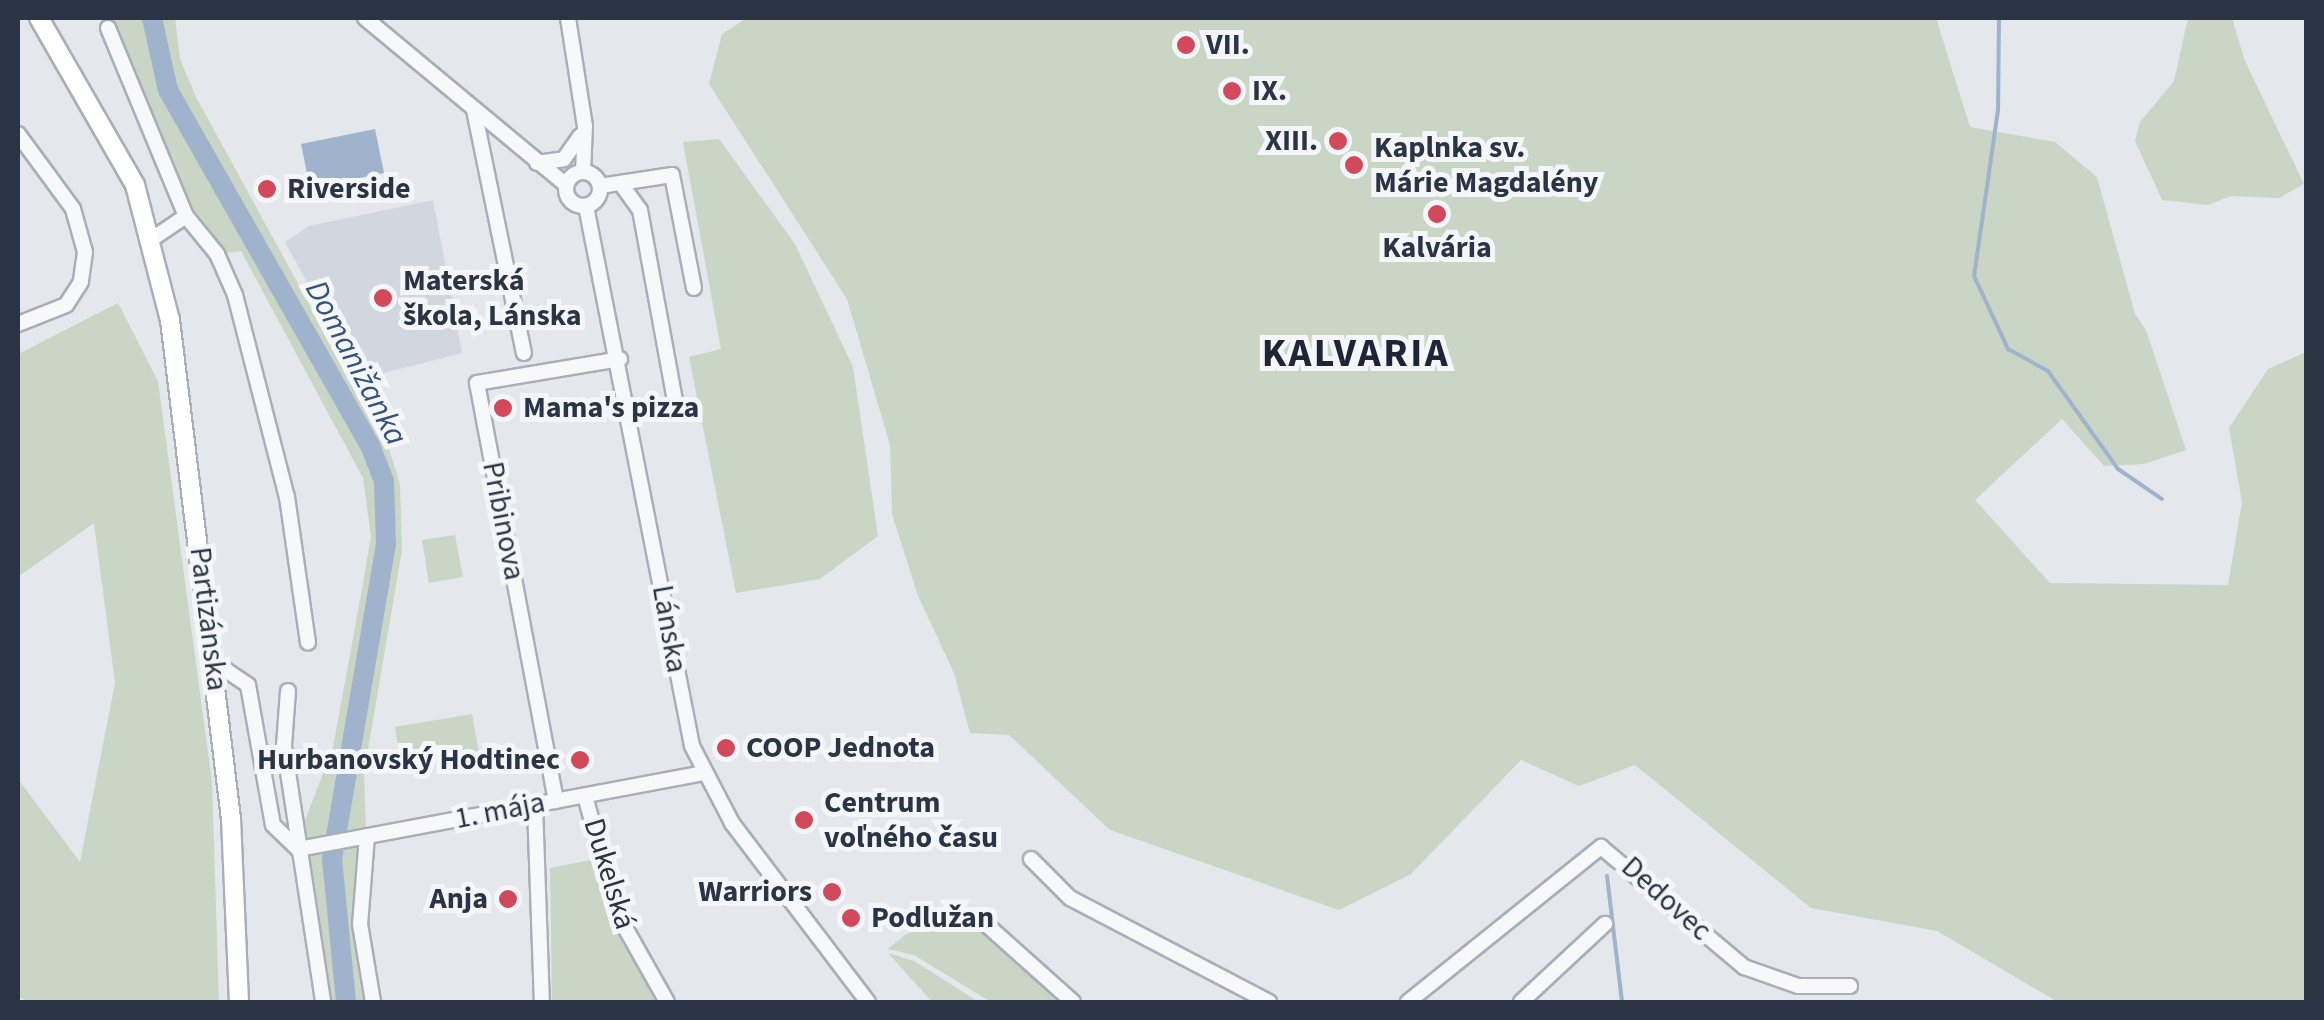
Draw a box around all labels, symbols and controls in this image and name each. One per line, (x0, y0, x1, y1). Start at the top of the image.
place label: VII. (1206, 27, 1250, 63)
marker: VII. (1175, 34, 1197, 56)
place label: IX. (1252, 73, 1287, 109)
marker: IX. (1221, 80, 1243, 102)
place label: XIII. (1265, 123, 1318, 159)
marker: XIII. (1327, 130, 1349, 152)
place label: Kaplnka sv. Márie Magdalény (1374, 130, 1598, 200)
marker: Kaplnka sv. Márie Magdalény (1343, 154, 1365, 176)
place label: Riverside (287, 171, 411, 207)
marker: Riverside (256, 178, 278, 200)
marker: Kalvária (1426, 203, 1448, 225)
place label: Kalvária (1382, 230, 1492, 266)
place label: Materská škola, Lánska (403, 263, 582, 334)
water label: Domanižanka (297, 274, 415, 452)
marker: Materská škola, Lánska (372, 287, 394, 309)
district label: KALVARIA (1262, 330, 1450, 378)
place label: Mama's pizza (523, 390, 699, 426)
marker: Mama's pizza (492, 397, 514, 419)
street label: Pribinova (474, 459, 532, 583)
street label: Partizánska (181, 545, 235, 693)
street label: Lánska (644, 582, 694, 676)
place label: COOP Jednota (746, 730, 935, 766)
marker: COOP Jednota (715, 737, 737, 759)
place label: Hurbanovský Hodtinec (257, 742, 560, 778)
marker: Hurbanovský Hodtinec (569, 749, 591, 771)
street label: 1. mája (452, 785, 548, 837)
place label: Centrum voľného času (824, 785, 998, 856)
marker: Centrum voľného času (793, 809, 815, 831)
street label: Dukelská (575, 814, 643, 934)
street label: Dedovec (1614, 849, 1718, 949)
place label: Warriors (698, 874, 812, 910)
place label: Anja (430, 881, 488, 917)
marker: Warriors (821, 881, 843, 903)
marker: Anja (497, 888, 519, 910)
place label: Podlužan (871, 900, 994, 936)
marker: Podlužan (840, 907, 862, 929)

